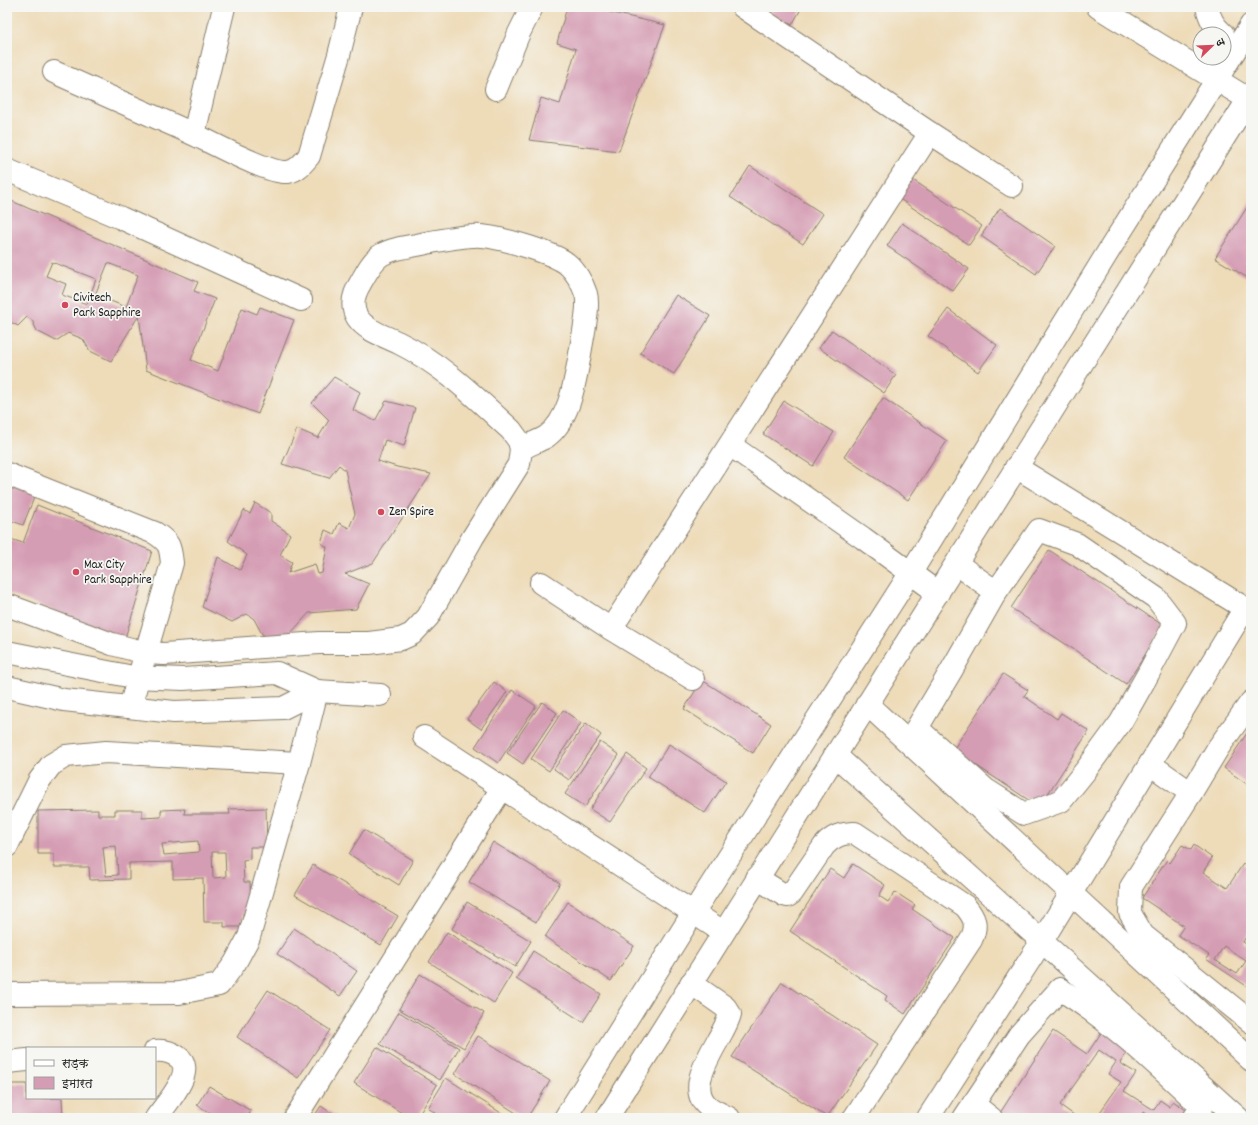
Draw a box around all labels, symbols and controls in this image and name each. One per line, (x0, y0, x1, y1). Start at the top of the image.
north arrow (1192, 26, 1232, 66)
text: उ (1210, 36, 1228, 50)
place label: Civitech Park Sapphire (73, 289, 141, 323)
marker: Civitech Park Sapphire (60, 300, 70, 310)
place label: Zen Spire (389, 503, 434, 522)
marker: Zen Spire (376, 507, 386, 517)
place label: Max City Park Sapphire (84, 556, 152, 590)
marker: Max City Park Sapphire (71, 567, 81, 577)
legend (26, 1047, 156, 1099)
text: सड़क (61, 1056, 90, 1073)
text: इमारत (61, 1076, 93, 1093)

